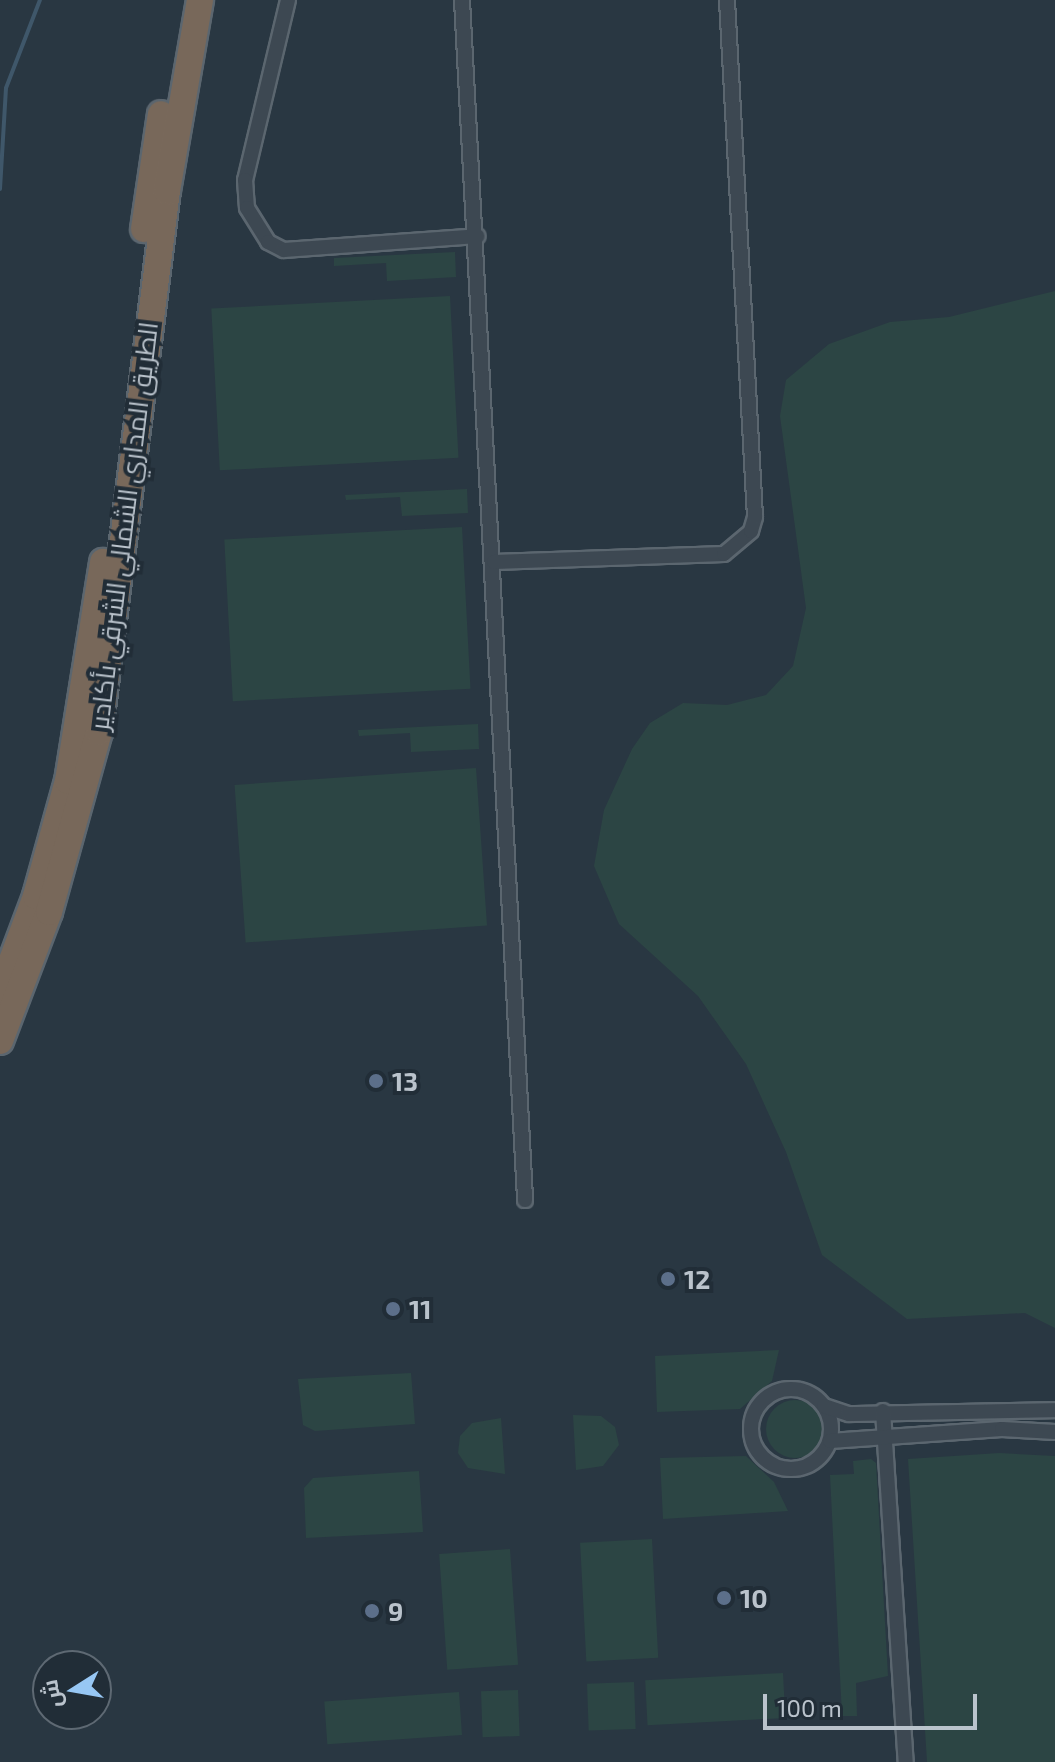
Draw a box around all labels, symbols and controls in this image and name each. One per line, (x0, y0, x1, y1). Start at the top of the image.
street label: الطريق المداري الشمالي الشرقي بأكادير (82, 320, 164, 732)
place label: 13 (392, 1065, 418, 1097)
marker: 13 (367, 1072, 385, 1090)
place label: 12 (684, 1263, 710, 1295)
marker: 12 (659, 1270, 677, 1288)
place label: 11 (409, 1293, 431, 1325)
marker: 11 (384, 1300, 402, 1318)
place label: 10 (740, 1582, 768, 1614)
marker: 10 (715, 1589, 733, 1607)
place label: 9 (388, 1595, 403, 1627)
marker: 9 (363, 1602, 381, 1620)
north arrow (32, 1650, 112, 1730)
text: ش (35, 1678, 66, 1711)
scale bar (767, 1678, 981, 1728)
text: 100 m (777, 1693, 842, 1722)

